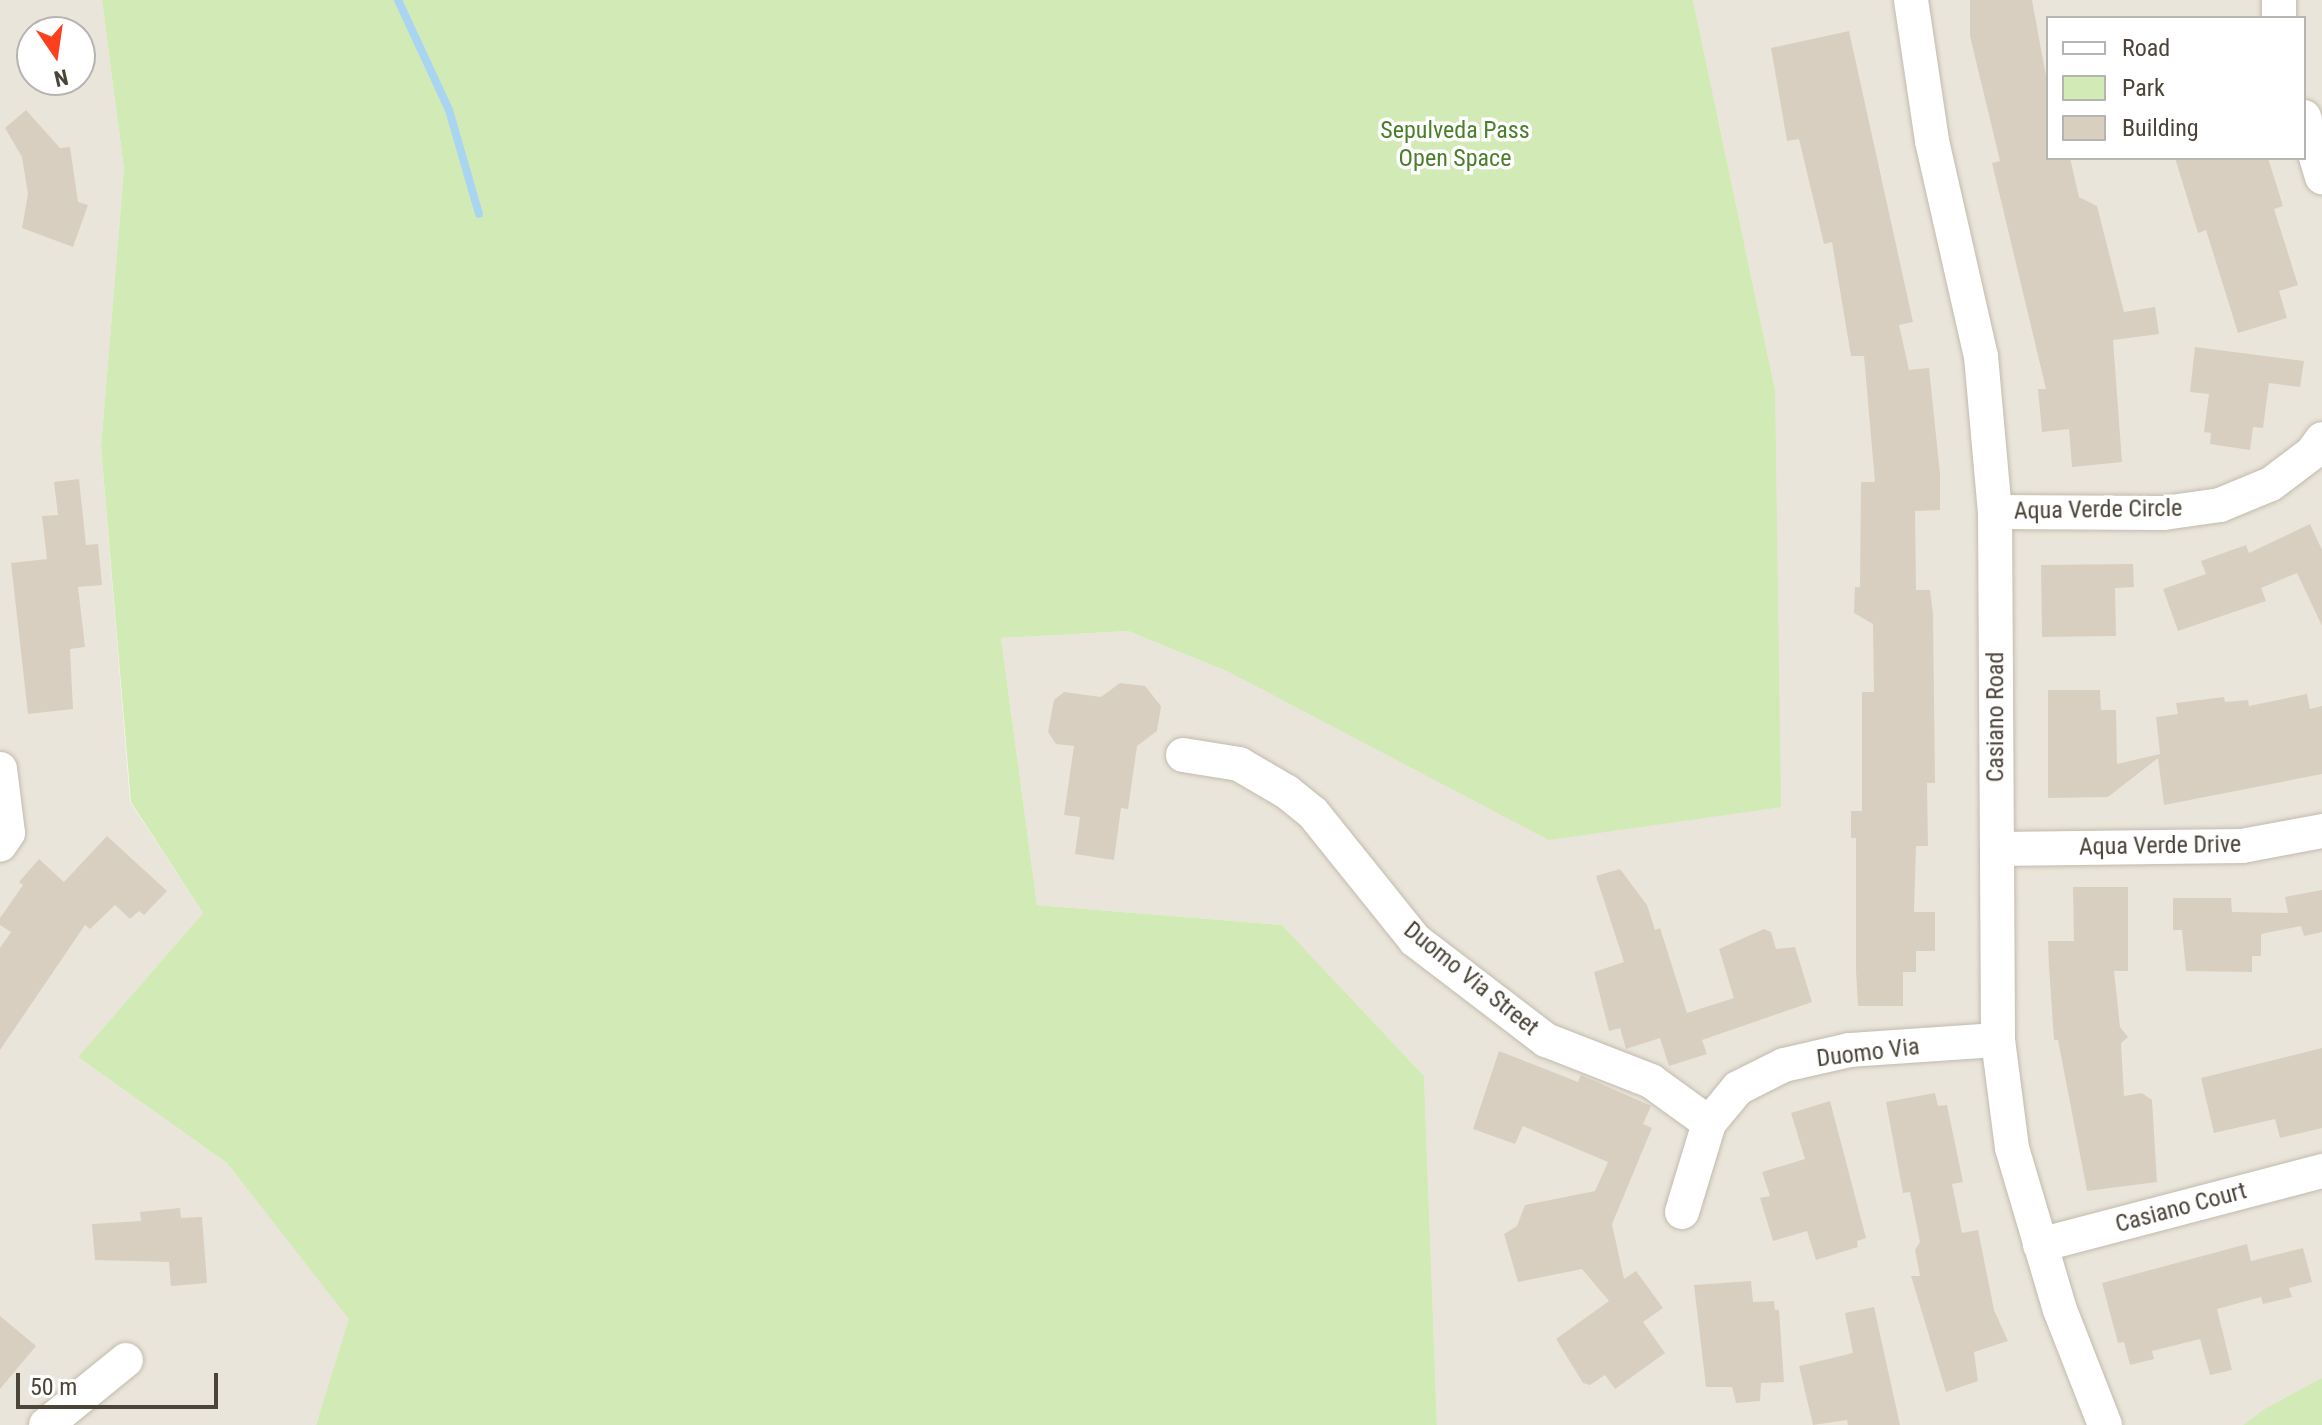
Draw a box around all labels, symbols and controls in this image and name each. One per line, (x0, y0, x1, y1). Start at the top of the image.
north arrow (16, 16, 96, 96)
legend (2046, 16, 2306, 160)
text: Road (2122, 34, 2170, 62)
text: N (52, 64, 70, 92)
text: Park (2122, 74, 2165, 102)
text: Building (2122, 114, 2199, 142)
park label: Sepulveda Pass Open Space (1380, 117, 1530, 173)
street label: Aqua Verde Circle (2014, 494, 2182, 526)
street label: Casiano Road (1982, 652, 2010, 782)
street label: Aqua Verde Drive (2079, 830, 2241, 862)
street label: Duomo Via Street (1398, 916, 1544, 1042)
street label: Duomo Via (1815, 1032, 1921, 1074)
street label: Casiano Court (2112, 1177, 2250, 1239)
scale bar (20, 1357, 222, 1407)
text: 50 m (30, 1373, 77, 1401)

